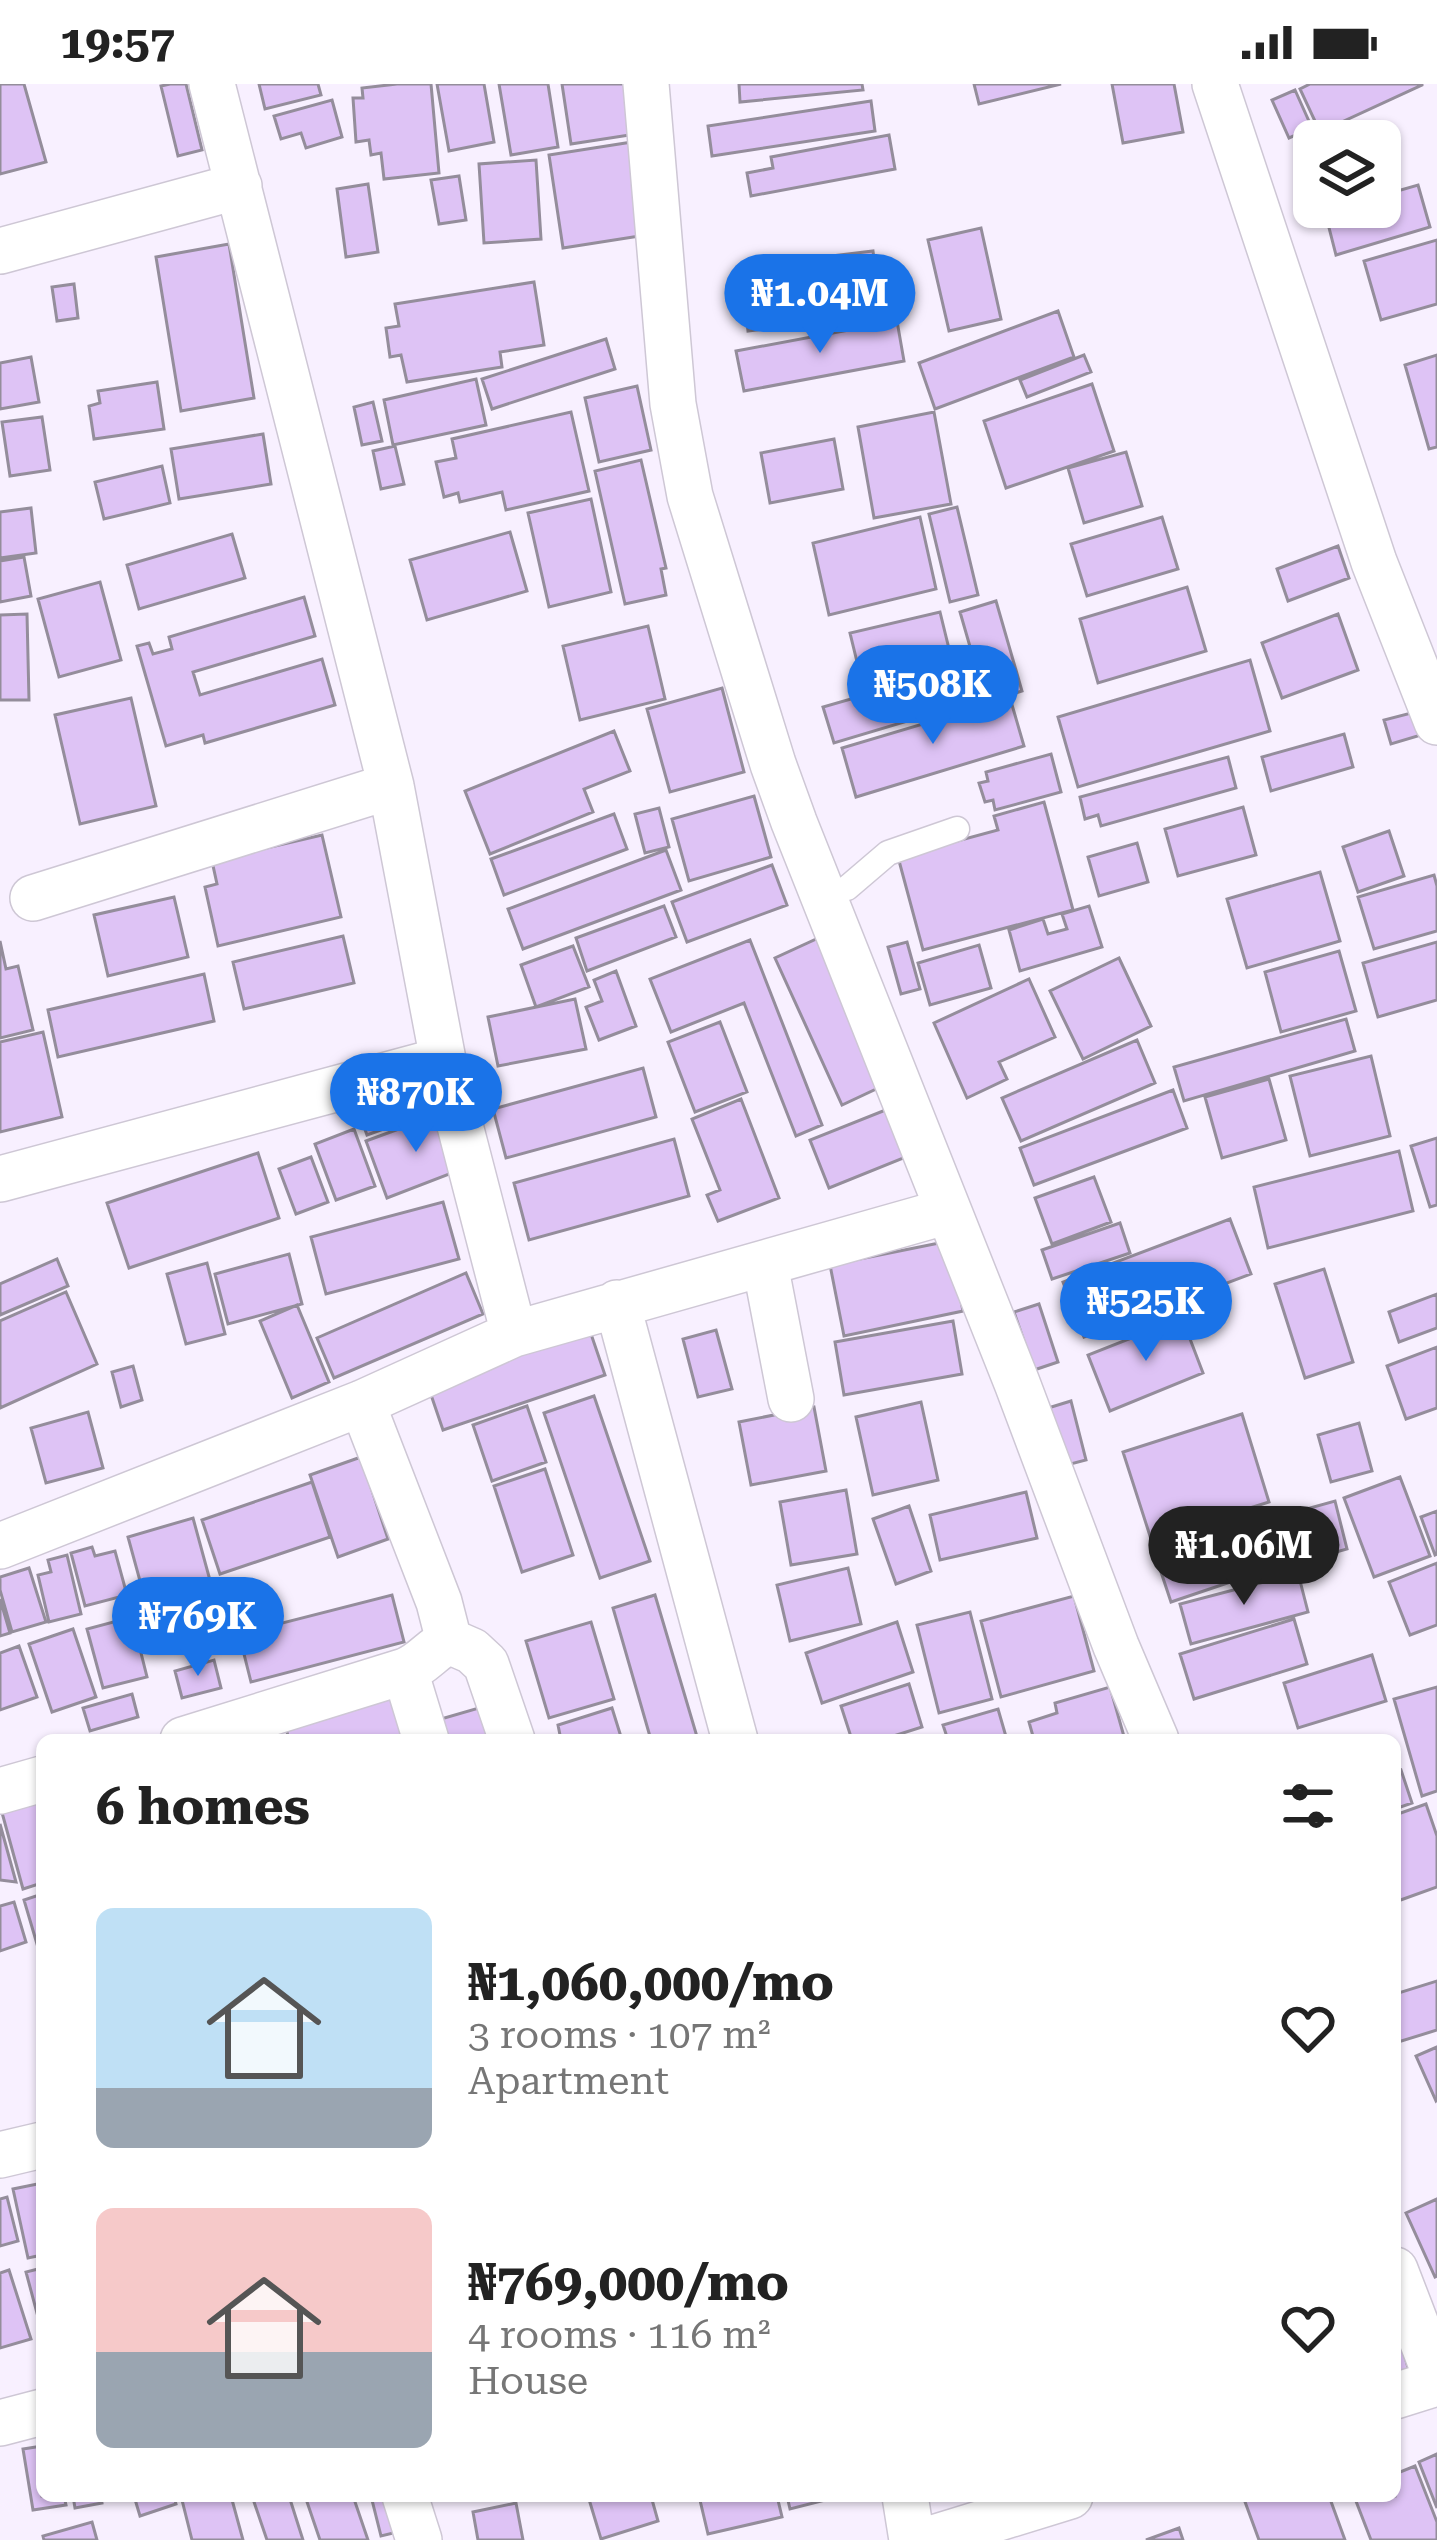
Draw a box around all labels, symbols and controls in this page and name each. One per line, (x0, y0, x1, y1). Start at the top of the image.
text: 19:57 (60, 16, 175, 69)
map controls (1293, 120, 1401, 228)
button: layers (1293, 120, 1401, 228)
pin: ₦1.04M (722, 254, 918, 356)
text: ₦1.04M (751, 270, 889, 316)
pin: ₦508K (849, 645, 1017, 747)
text: ₦508K (874, 661, 992, 707)
pin: ₦870K (332, 1053, 500, 1155)
text: ₦870K (357, 1069, 475, 1115)
pin: ₦525K (1062, 1262, 1230, 1364)
text: ₦525K (1087, 1278, 1205, 1324)
pin: ₦1.06M (1146, 1506, 1342, 1608)
text: ₦1.06M (1175, 1522, 1313, 1568)
pin: ₦769K (114, 1577, 282, 1679)
text: ₦769K (139, 1593, 257, 1639)
icon: filters (1275, 1773, 1341, 1839)
text: 6 homes (96, 1777, 310, 1836)
text: ₦1,060,000/mo (468, 1953, 834, 2012)
icon: home (192, 1956, 336, 2100)
icon: heart (1275, 1995, 1341, 2061)
text: 3 rooms · 107 m² (468, 2012, 771, 2058)
text: Apartment (468, 2058, 669, 2104)
text: ₦769,000/mo (468, 2253, 789, 2312)
icon: home (192, 2256, 336, 2400)
icon: heart (1275, 2295, 1341, 2361)
text: 4 rooms · 116 m² (468, 2312, 771, 2358)
text: House (468, 2358, 588, 2404)

